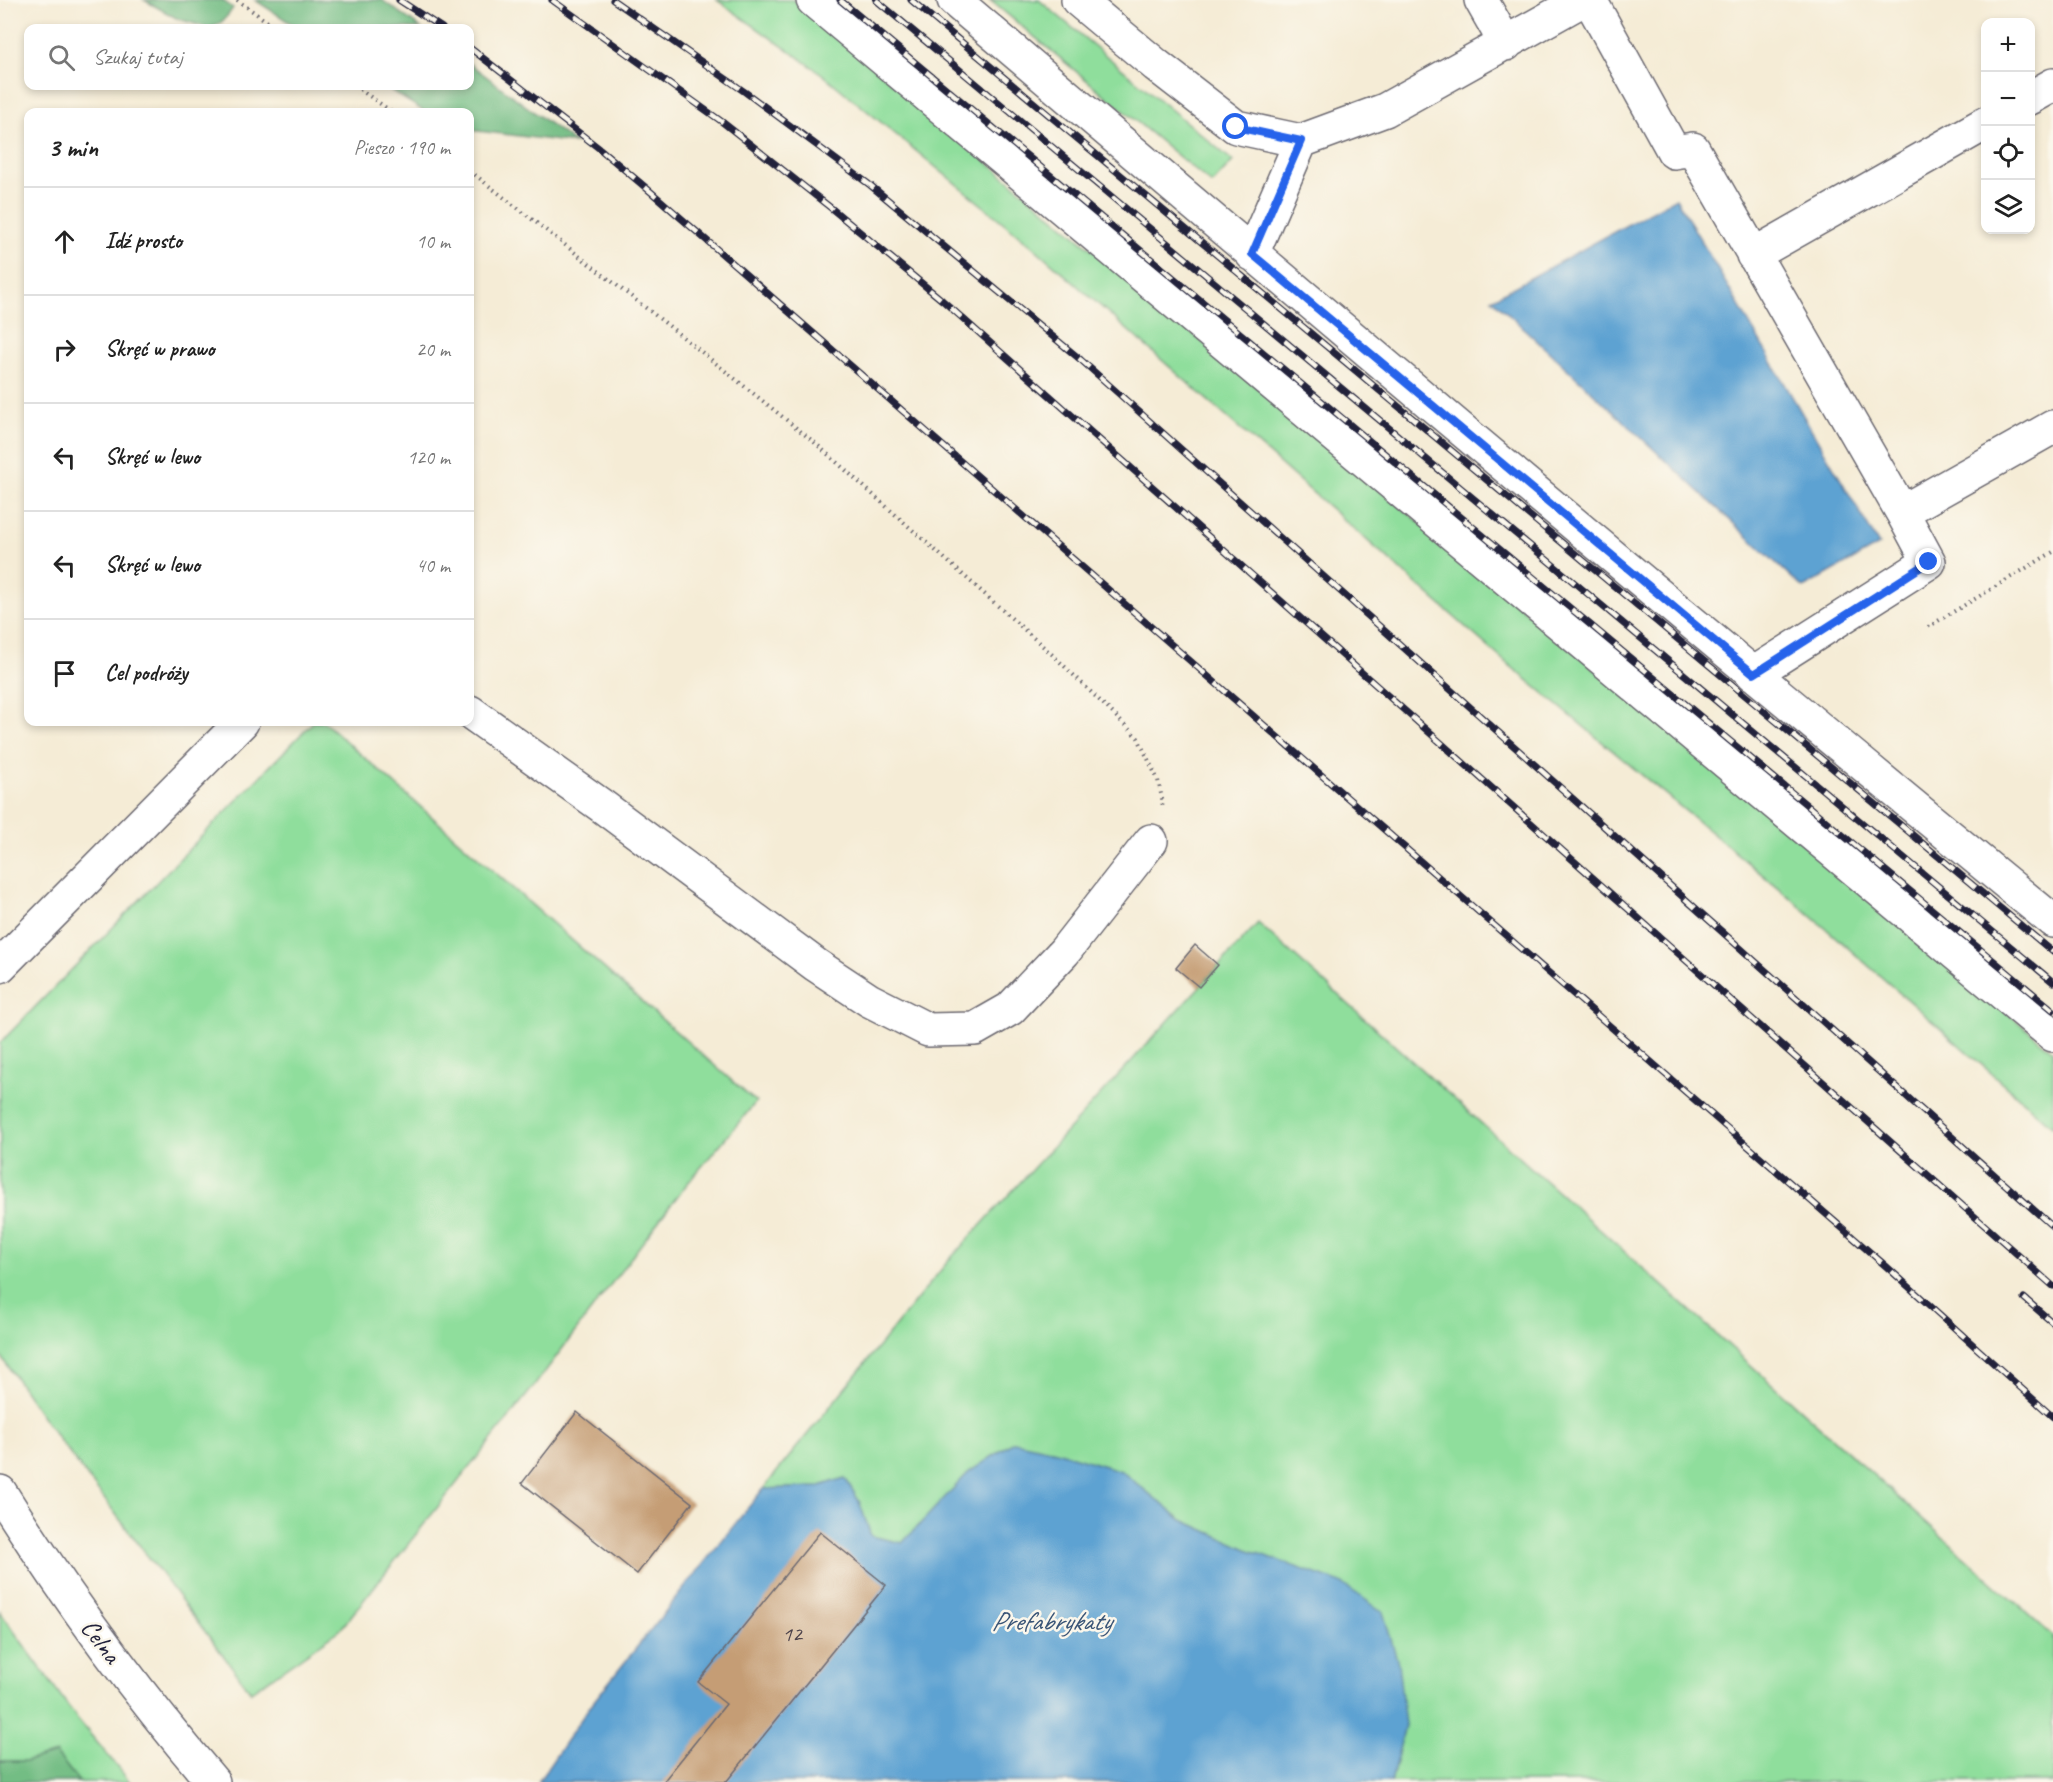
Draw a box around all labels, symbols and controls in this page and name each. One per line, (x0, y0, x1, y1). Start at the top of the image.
map controls (1981, 18, 2035, 234)
button: + (1981, 18, 2035, 72)
search box (24, 24, 474, 90)
icon: search (45, 41, 78, 74)
text: Szukaj tutaj (93, 43, 183, 71)
button: − (1981, 72, 2035, 126)
route start (1222, 113, 1248, 139)
button: locate (1981, 126, 2035, 180)
text: 3 min (48, 131, 98, 164)
text: Pieszo · 190 m (354, 135, 450, 160)
button: layers (1981, 180, 2035, 234)
icon: ahead (48, 225, 81, 258)
text: Idź prosto (105, 227, 182, 255)
text: 10 m (416, 229, 450, 254)
icon: right (48, 333, 81, 366)
text: Skręć w prawo (105, 335, 214, 363)
text: 20 m (416, 337, 450, 362)
icon: left (48, 441, 81, 474)
text: Skręć w lewo (105, 443, 200, 471)
text: 120 m (407, 445, 450, 470)
route end (1915, 548, 1941, 574)
icon: left (48, 549, 81, 582)
text: Skręć w lewo (105, 551, 200, 579)
text: 40 m (416, 553, 450, 578)
icon: arrive (48, 657, 81, 690)
text: Cel podróży (105, 659, 188, 687)
water label: Prefabrykaty (991, 1604, 1116, 1638)
street label: Celna (74, 1612, 129, 1671)
house number: 12 (782, 1620, 804, 1648)

